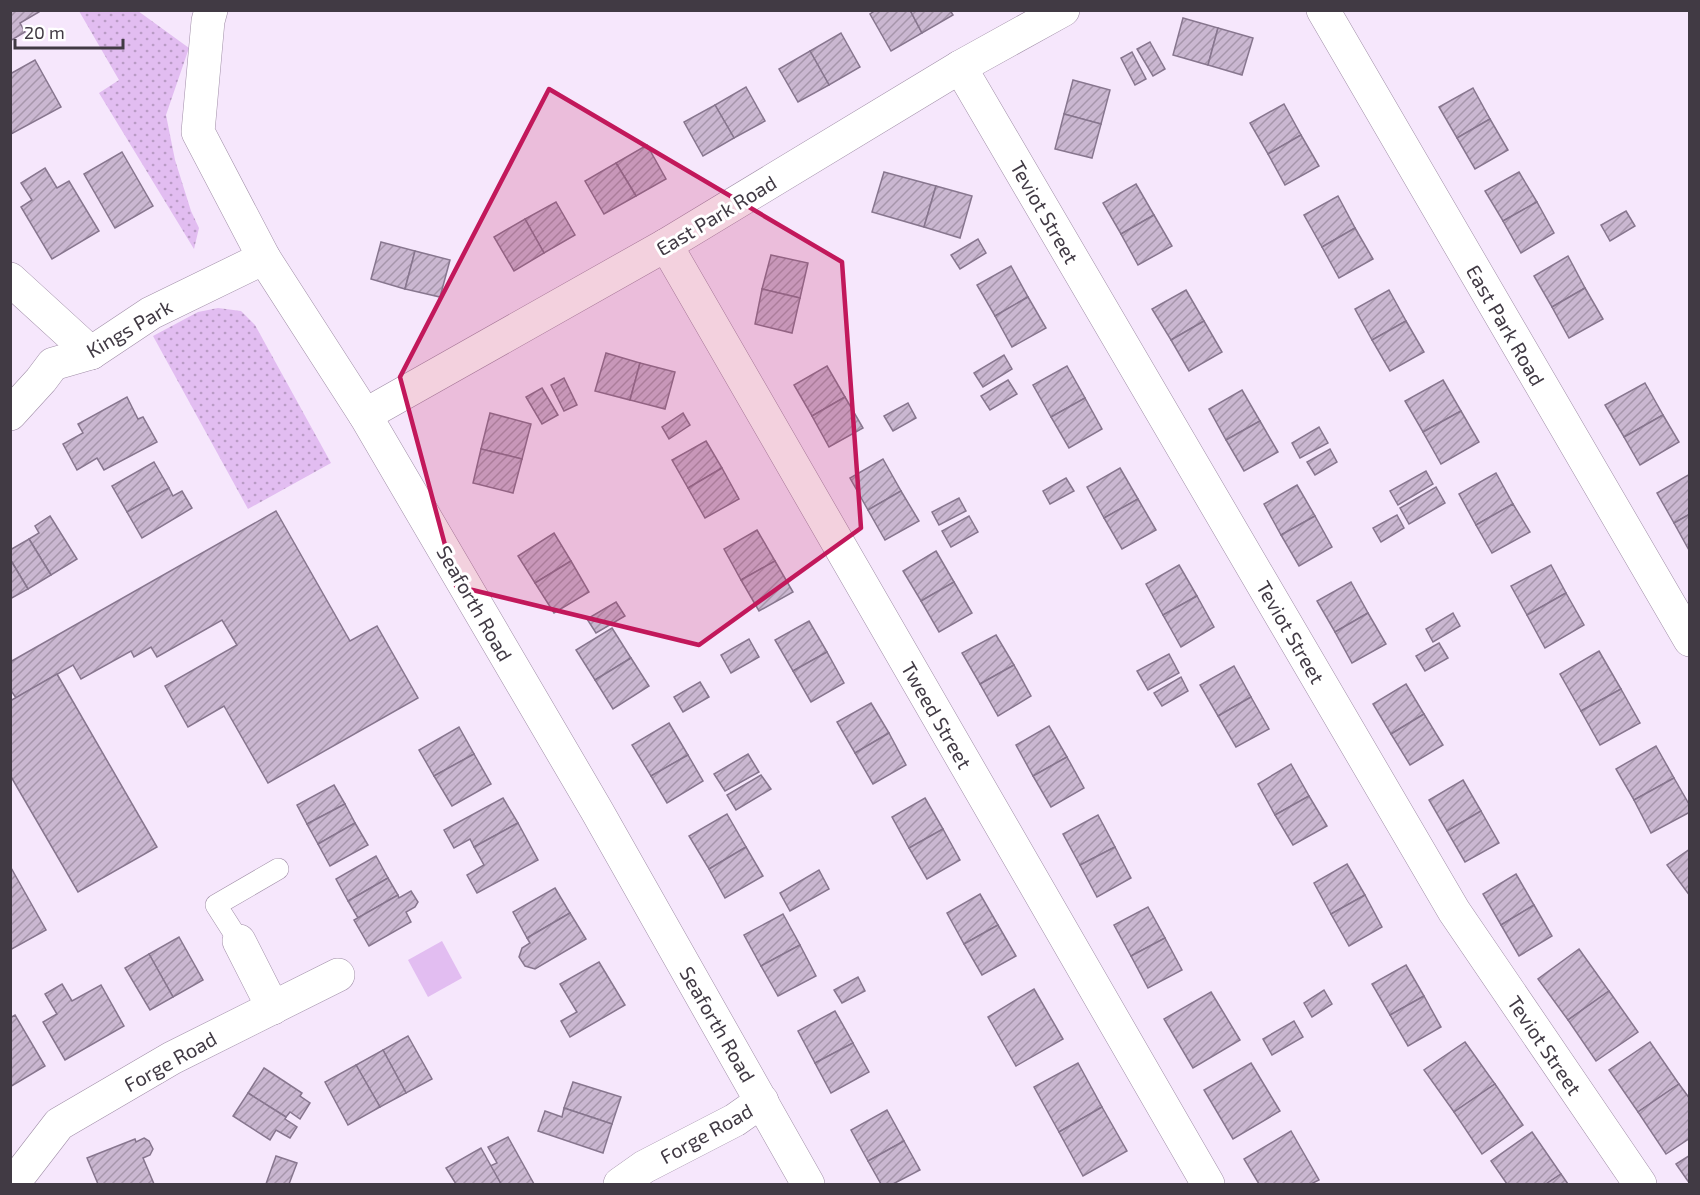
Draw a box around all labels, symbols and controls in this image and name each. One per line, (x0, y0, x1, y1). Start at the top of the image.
scale bar (15, 12, 123, 50)
text: 20 m (24, 21, 65, 43)
street label: Teviot Street (1006, 156, 1084, 268)
street label: East Park Road (652, 170, 780, 260)
street label: East Park Road (1462, 260, 1550, 390)
street label: Kings Park (82, 294, 176, 362)
street label: Seaforth Road (432, 541, 518, 665)
street label: Teviot Street (1252, 576, 1330, 688)
street label: Tweed Street (897, 657, 977, 773)
street label: Seaforth Road (675, 962, 761, 1086)
street label: Teviot Street (1503, 991, 1587, 1100)
street label: Forge Road (120, 1026, 220, 1096)
street label: Forge Road (656, 1098, 756, 1168)

